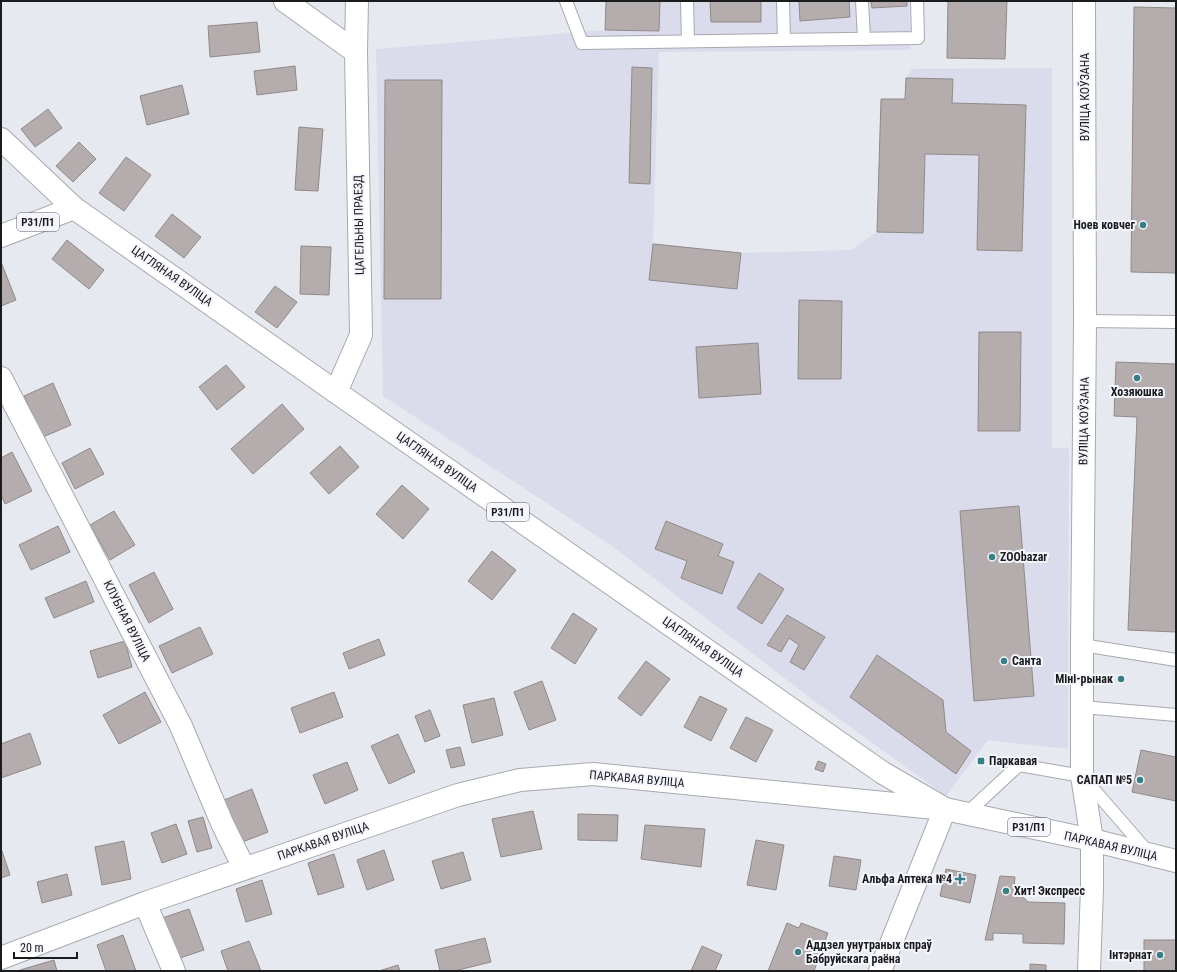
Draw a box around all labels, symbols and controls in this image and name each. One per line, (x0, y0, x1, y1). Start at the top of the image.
street label: ВУЛІЦА КОЎЗАНА (1077, 53, 1092, 141)
street label: ЦАГЕЛЬНЫ ПРАЕЗД (351, 175, 367, 275)
road number: Р31/П1 (17, 213, 59, 231)
place label: Ноев ковчег (1073, 218, 1136, 232)
marker: Ноев ковчег (1138, 220, 1148, 230)
street label: ЦАГЛЯНАЯ ВУЛІЦА (129, 243, 215, 309)
marker: Хозяюшка (1132, 373, 1142, 383)
street label: ВУЛІЦА КОЎЗАНА (1075, 377, 1092, 465)
place label: Хозяюшка (1111, 385, 1164, 399)
street label: ЦАГЛЯНАЯ ВУЛІЦА (394, 429, 480, 495)
road number: Р31/П1 (487, 503, 529, 521)
place label: ZOObazar (1000, 550, 1047, 564)
marker: ZOObazar (987, 552, 997, 562)
street label: КЛУБНАЯ ВУЛІЦА (101, 578, 153, 664)
street label: ЦАГЛЯНАЯ ВУЛІЦА (660, 614, 746, 680)
place label: Санта (1012, 654, 1042, 668)
marker: Санта (999, 656, 1009, 666)
place label: Міні-рынак (1055, 672, 1113, 686)
marker: Міні-рынак (1116, 674, 1126, 684)
place label: Паркавая (989, 754, 1037, 768)
marker: Паркавая (976, 756, 986, 766)
street label: ПАРКАВАЯ ВУЛІЦА (589, 768, 685, 790)
place label: САПАП №5 (1077, 773, 1132, 787)
marker: САПАП №5 (1135, 775, 1145, 785)
road number: Р31/П1 (1008, 818, 1050, 836)
street label: ПАРКАВАЯ ВУЛІЦА (276, 819, 370, 863)
street label: ПАРКАВАЯ ВУЛІЦА (1063, 828, 1159, 864)
place label: Альфа Аптека №4 (862, 872, 952, 886)
marker: Альфа Аптека №4 (955, 874, 965, 884)
place label: Хит! Экспресс (1014, 884, 1086, 898)
marker: Хит! Экспресс (1001, 886, 1011, 896)
scale bar (14, 934, 77, 960)
place label: Аддзел унутраных спраў Бабруйскага раёна (806, 938, 932, 966)
text: 20 m (20, 941, 44, 955)
marker: Аддзел унутраных спраў Бабруйскага раёна (793, 947, 803, 957)
place label: Інтэрнат (1109, 948, 1153, 962)
marker: Інтэрнат (1155, 950, 1165, 960)

